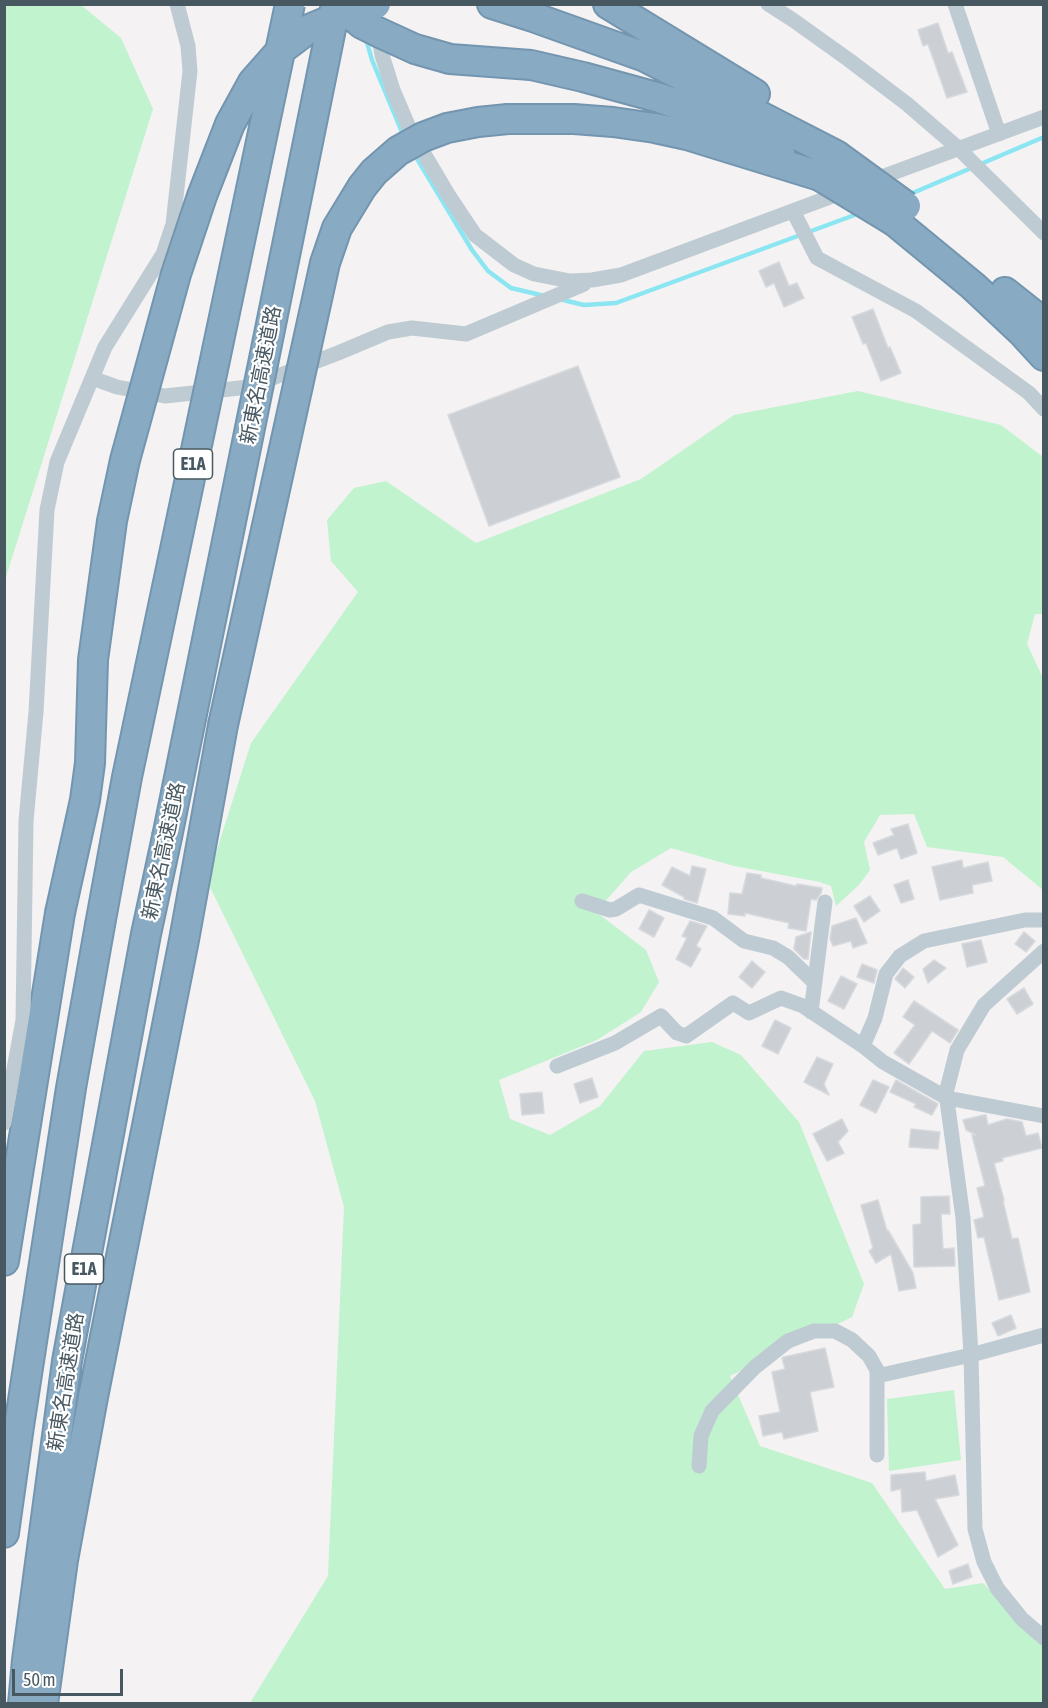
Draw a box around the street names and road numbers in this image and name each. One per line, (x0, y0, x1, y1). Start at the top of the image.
street label: 新東名高速道路 (236, 304, 286, 446)
road number: E1A (174, 449, 212, 479)
street label: 新東名高速道路 (138, 780, 190, 922)
road number: E1A (64, 1254, 104, 1284)
street label: 新東名高速道路 (43, 1311, 89, 1453)

